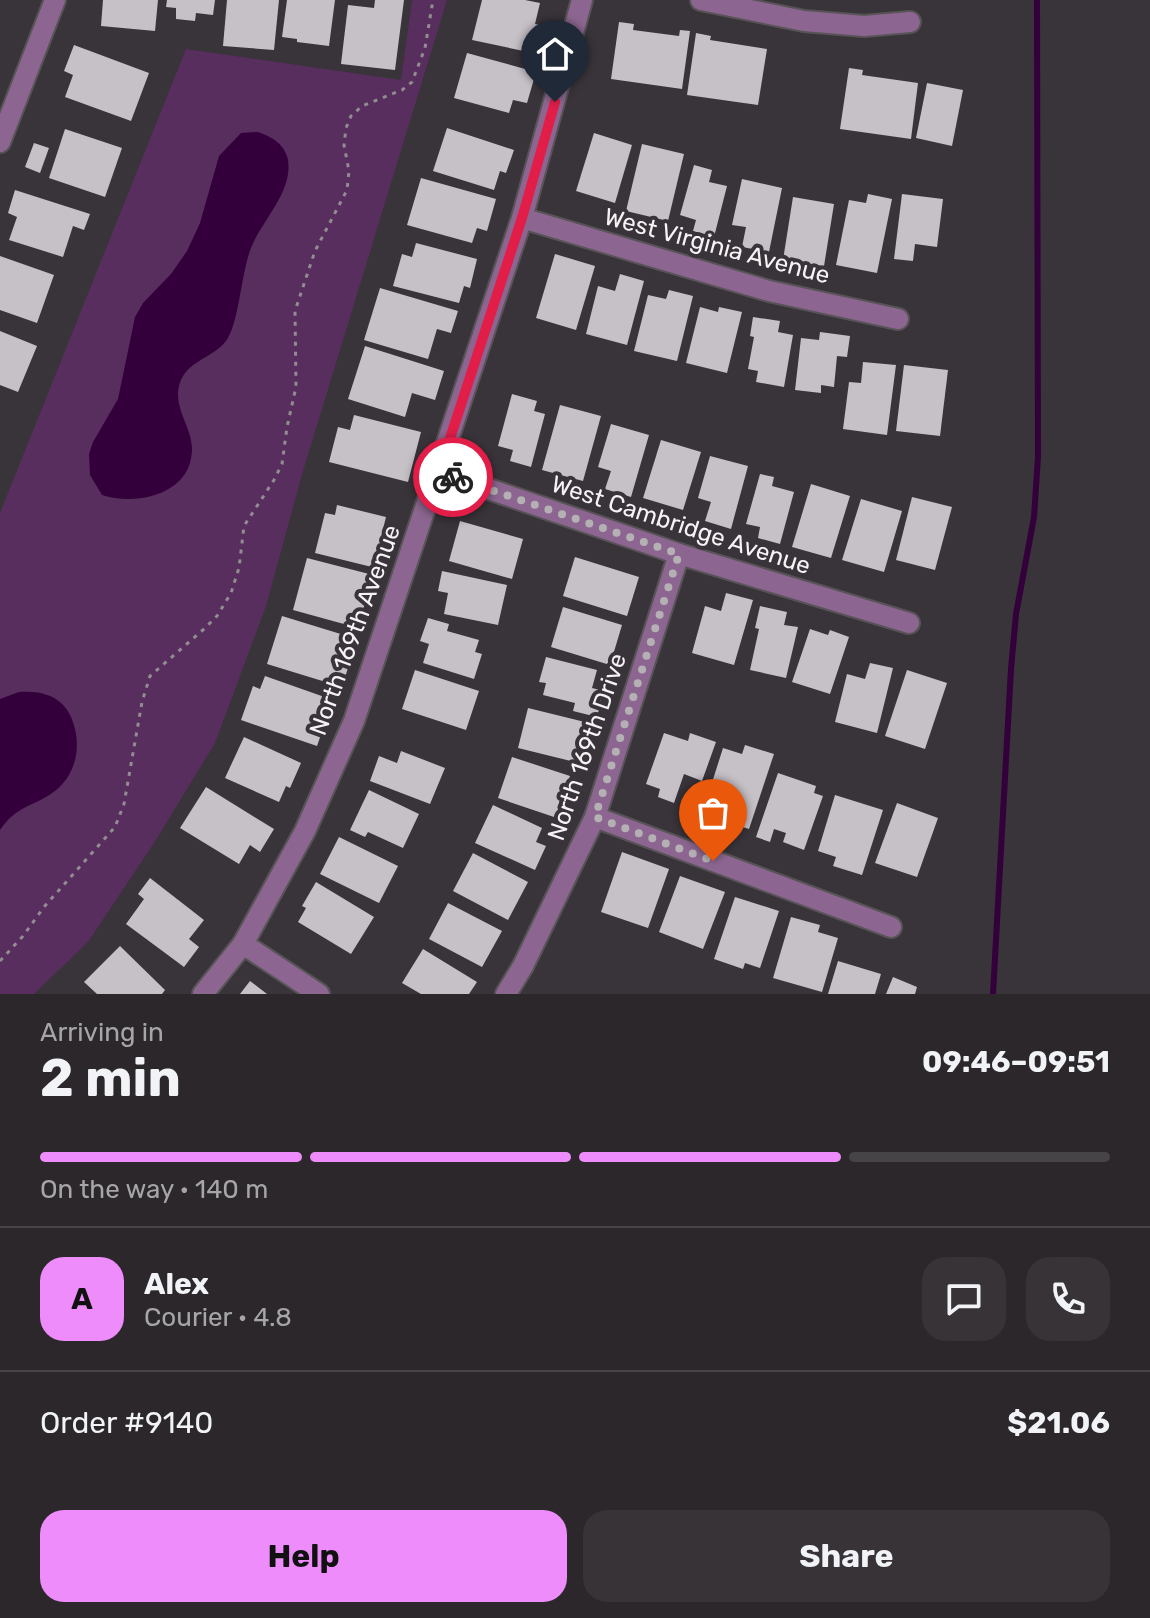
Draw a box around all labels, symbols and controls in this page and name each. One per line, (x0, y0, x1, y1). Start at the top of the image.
pin (521, 20, 589, 102)
icon: home (533, 32, 577, 76)
street label: West Virginia Avenue (601, 202, 833, 290)
courier (413, 437, 493, 517)
icon: bike (431, 455, 475, 499)
street label: West Cambridge Avenue (548, 470, 814, 580)
street label: North 169th Avenue (304, 521, 406, 739)
street label: North 169th Drive (542, 650, 632, 844)
pin (679, 779, 747, 861)
icon: bag (691, 791, 735, 835)
text: Arriving in (40, 1017, 164, 1048)
text: 09:46–09:51 (922, 1044, 1110, 1080)
text: 2 min (40, 1047, 181, 1109)
text: On the way · 140 m (40, 1174, 268, 1205)
button: chat (922, 1257, 1006, 1341)
button: phone (1026, 1257, 1110, 1341)
text: Alex (144, 1266, 209, 1302)
text: A (71, 1281, 93, 1317)
text: Courier · 4.8 (144, 1302, 292, 1333)
text: Order #9140 (40, 1405, 213, 1441)
text: $21.06 (1007, 1405, 1110, 1441)
button: Help (40, 1510, 567, 1602)
button: Share (583, 1510, 1110, 1602)

